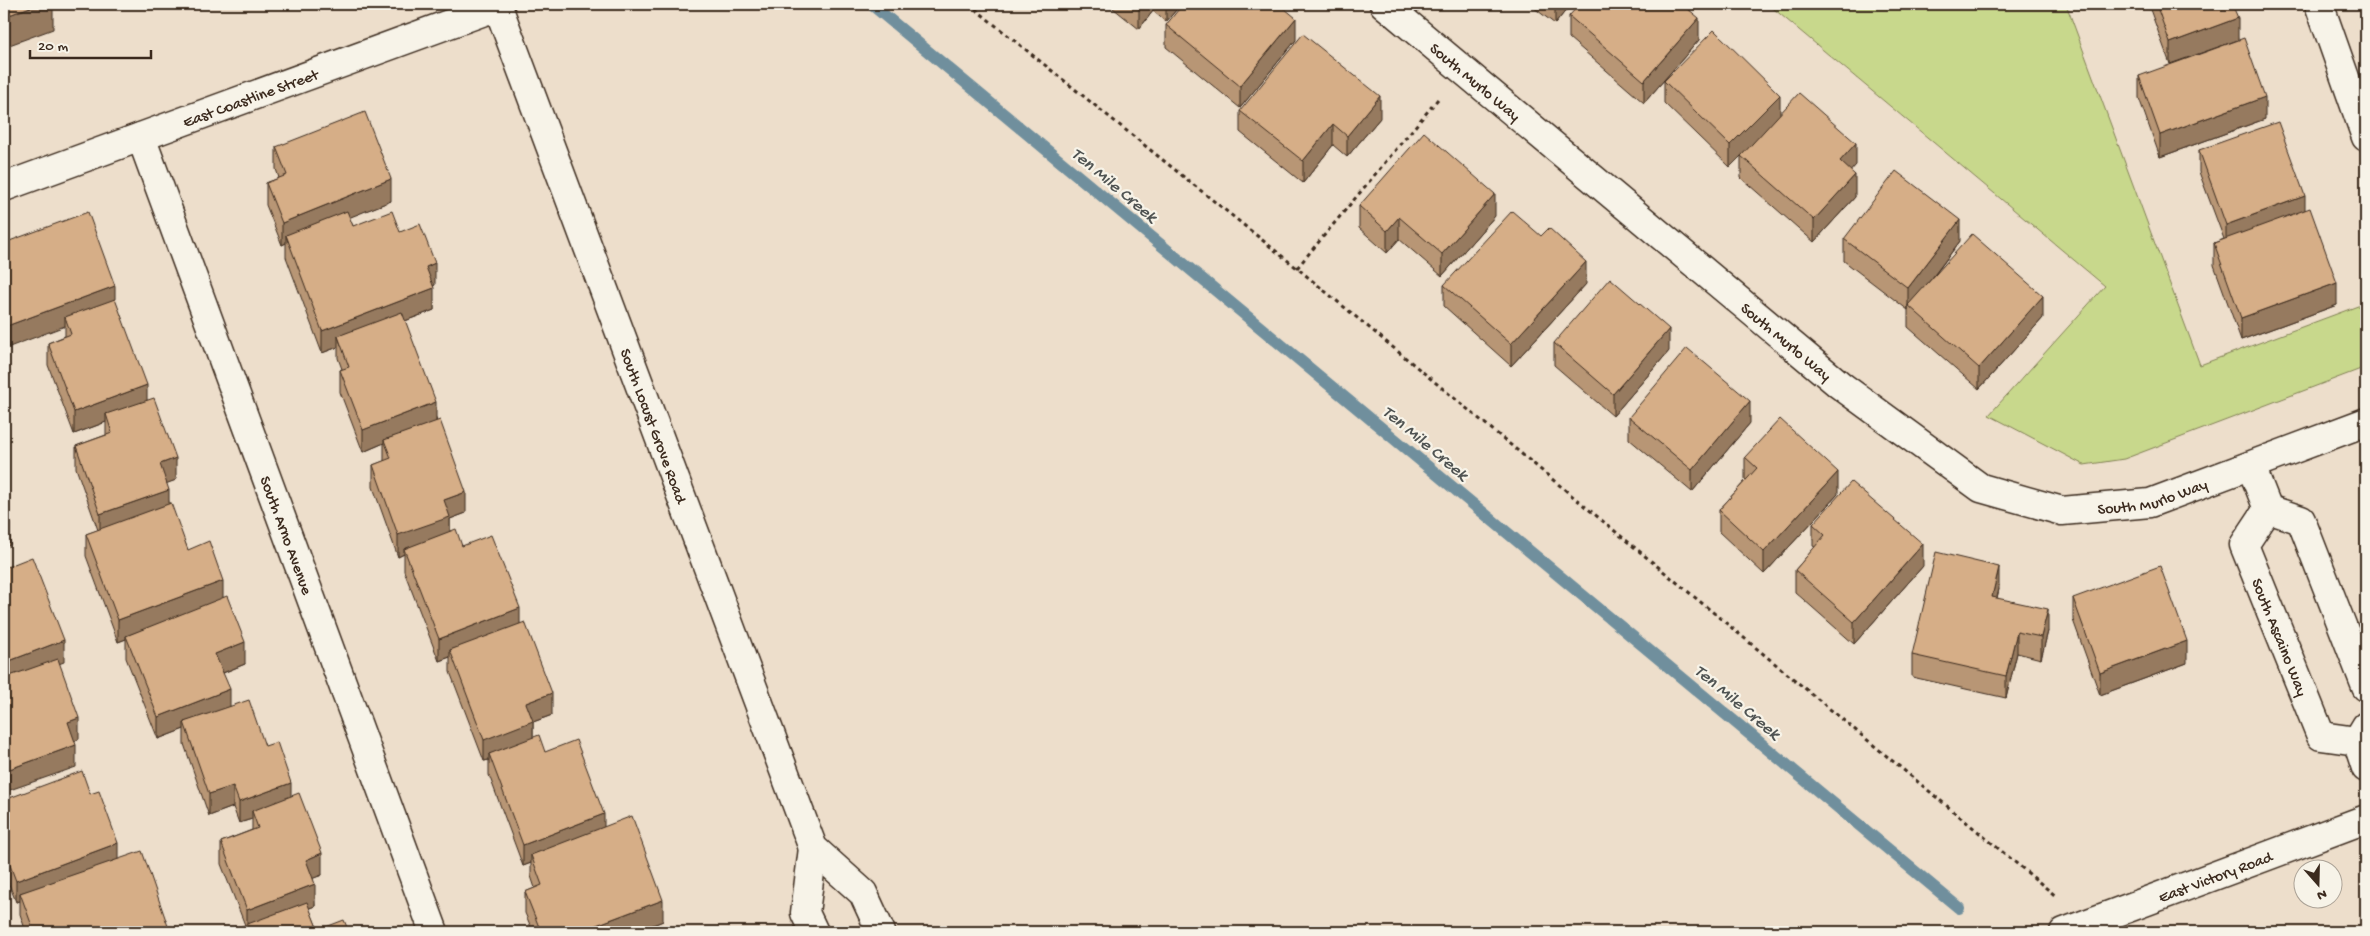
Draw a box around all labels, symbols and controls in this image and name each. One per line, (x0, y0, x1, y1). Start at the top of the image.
scale bar (30, 28, 151, 60)
text: 20 m (38, 38, 68, 56)
street label: South Murlo Way (1425, 40, 1523, 127)
street label: East Coastline Street (181, 66, 323, 134)
water label: Ten Mile Creek (1066, 144, 1162, 229)
street label: South Murlo Way (1735, 300, 1834, 387)
street label: South Locust Grove Road (614, 347, 690, 508)
water label: Ten Mile Creek (1377, 402, 1473, 487)
street label: South Arno Avenue (254, 474, 315, 599)
street label: South Murlo Way (2097, 476, 2211, 521)
street label: South Ascaino Way (2245, 576, 2310, 700)
water label: Ten Mile Creek (1689, 661, 1785, 746)
street label: East Victory Road (2156, 848, 2277, 909)
north arrow (2292, 858, 2342, 908)
text: N (2314, 884, 2329, 903)

